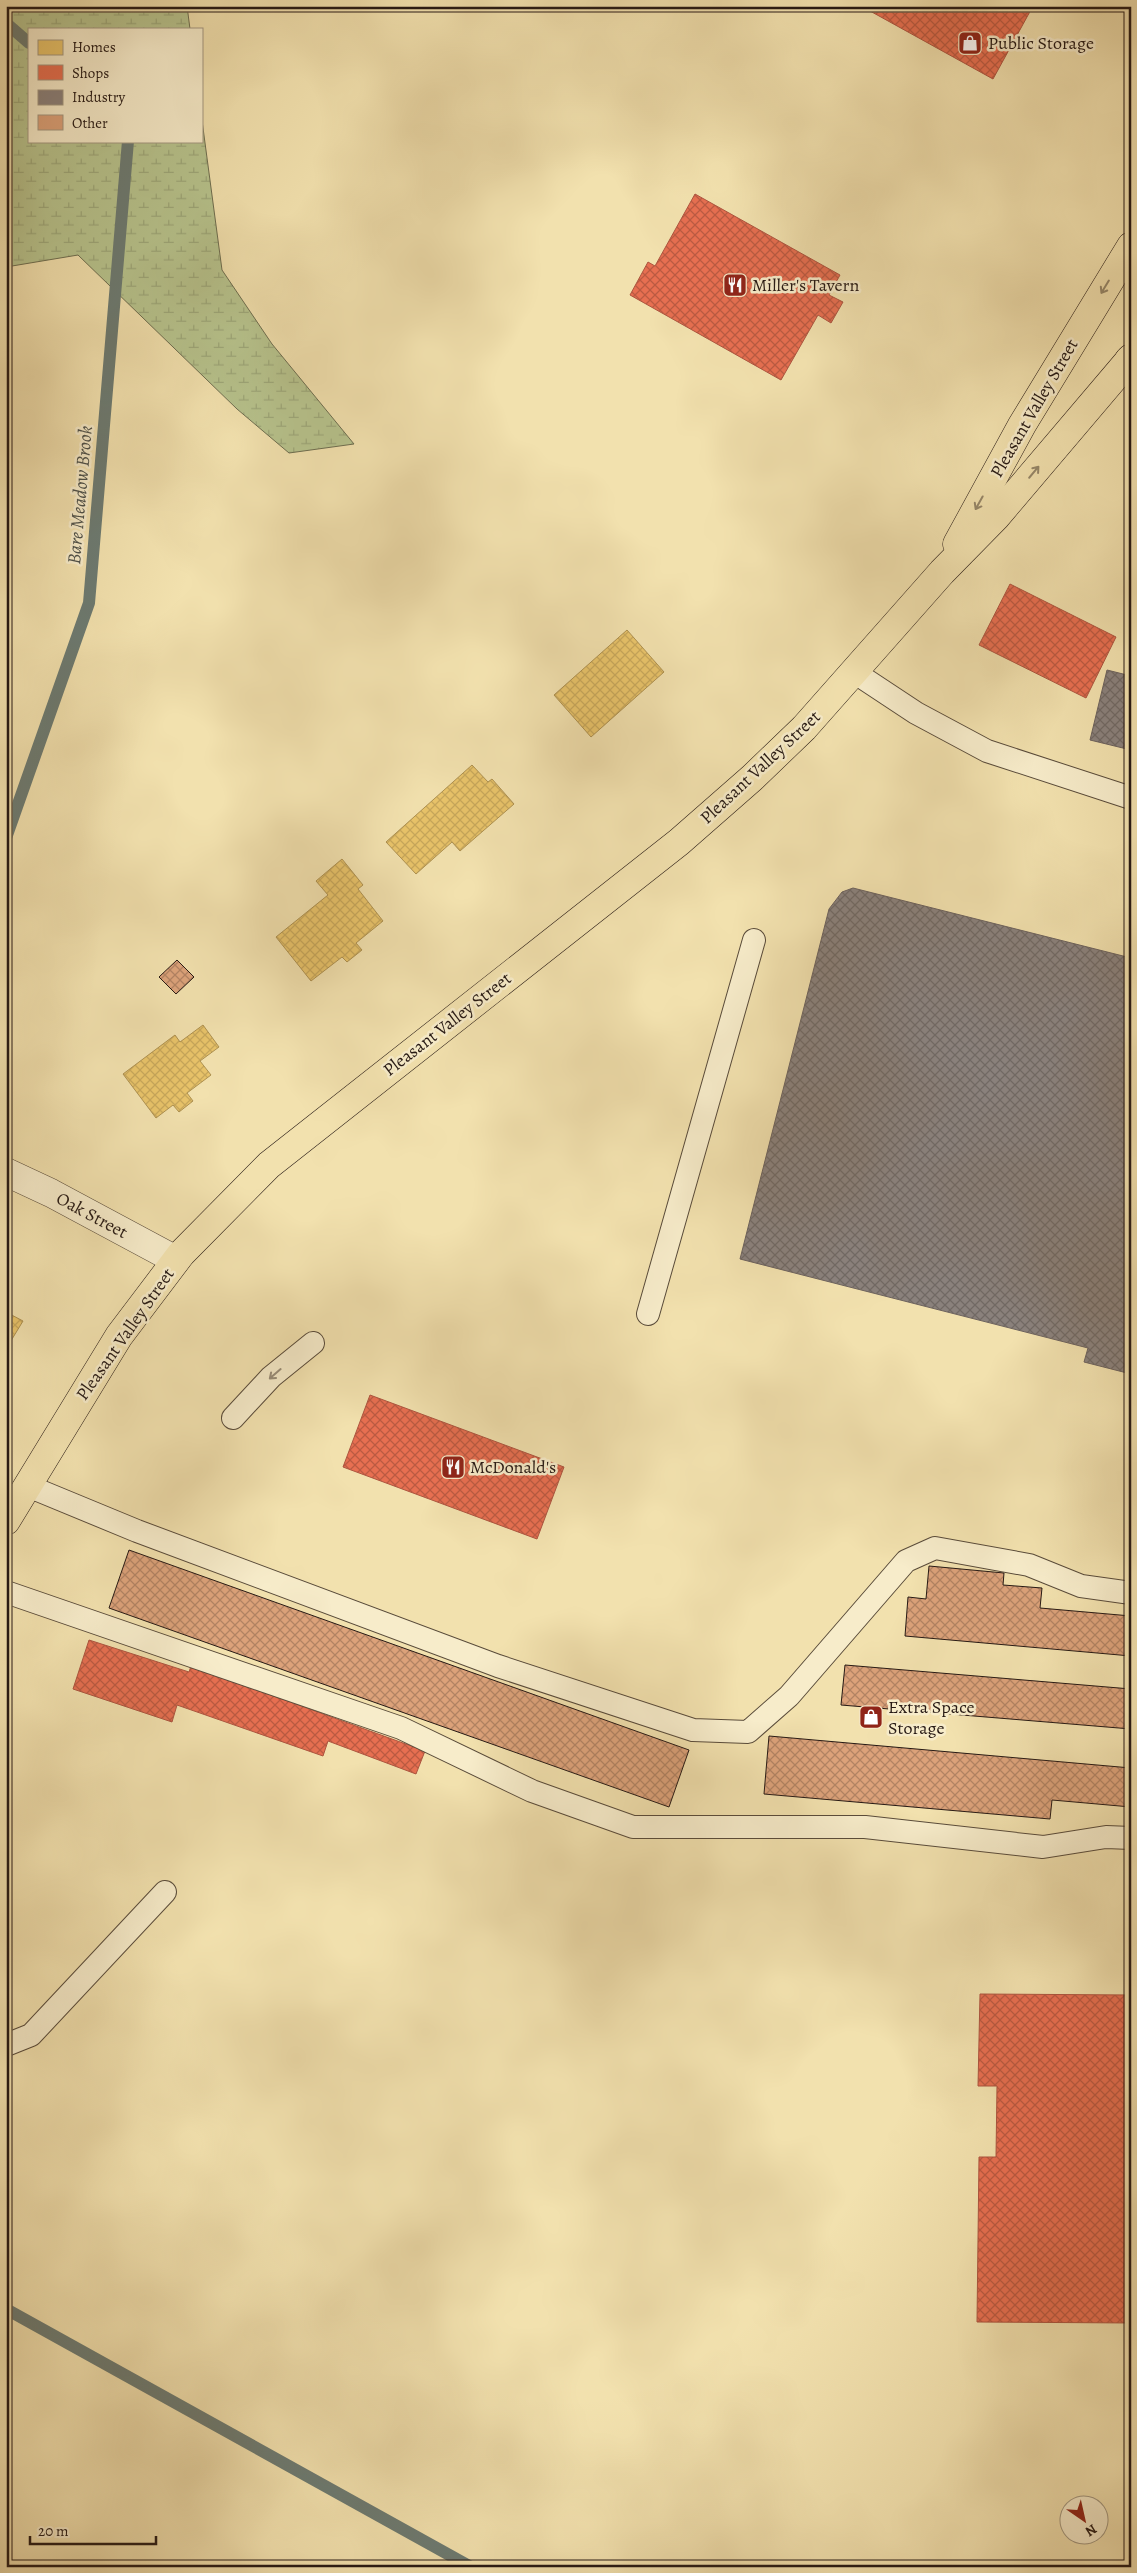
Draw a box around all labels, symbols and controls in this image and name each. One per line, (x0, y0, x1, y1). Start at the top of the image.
legend (28, 28, 202, 142)
shop icon: Public Storage (957, 30, 983, 56)
place label: Public Storage (988, 31, 1094, 55)
text: Homes (72, 37, 116, 57)
text: Shops (72, 63, 109, 83)
text: Industry (72, 87, 126, 107)
text: Other (72, 113, 108, 133)
restaurant icon: Miller's Tavern (722, 272, 748, 298)
place label: Miller's Tavern (752, 273, 860, 297)
one-way arrow (1099, 280, 1109, 294)
street label: Pleasant Valley Street (985, 334, 1084, 482)
water label: Bare Meadow Brook (61, 425, 99, 565)
one-way arrow (1029, 466, 1040, 479)
one-way arrow (974, 496, 984, 511)
street label: Pleasant Valley Street (695, 705, 825, 829)
street label: Pleasant Valley Street (378, 966, 516, 1082)
street label: Oak Street (52, 1186, 132, 1244)
street label: Pleasant Valley Street (70, 1263, 180, 1405)
one-way arrow (268, 1368, 281, 1380)
restaurant icon: McDonald's (440, 1454, 466, 1480)
place label: McDonald's (470, 1455, 556, 1479)
place label: Extra Space Storage (888, 1695, 975, 1740)
shop icon: Extra Space Storage (858, 1704, 884, 1730)
north arrow (1060, 2496, 1110, 2546)
scale bar (30, 2513, 156, 2545)
text: N (1081, 2520, 1101, 2541)
text: 20 m (38, 2521, 69, 2541)

